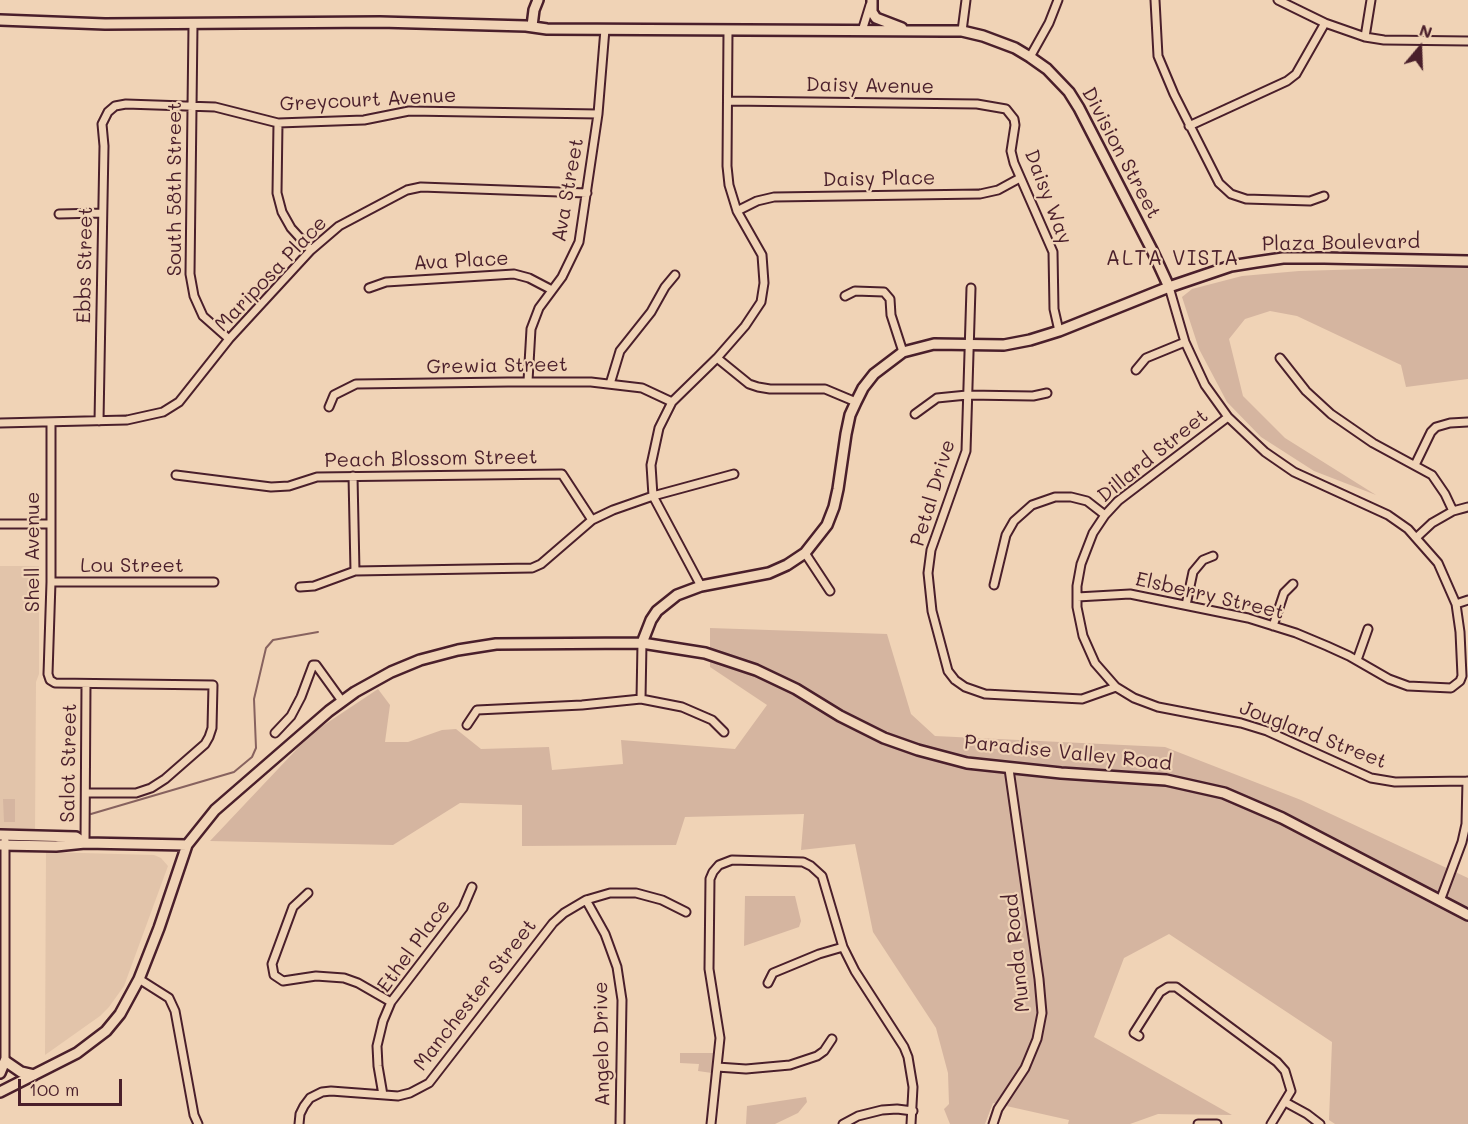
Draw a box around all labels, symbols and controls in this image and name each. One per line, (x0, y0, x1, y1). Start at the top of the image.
north arrow (1390, 18, 1450, 78)
text: N (1417, 19, 1435, 42)
street label: Daisy Avenue (806, 73, 934, 99)
street label: Greycourt Avenue (279, 83, 457, 117)
street label: Division Street (1076, 83, 1166, 223)
street label: South 58th Street (163, 102, 187, 276)
street label: Ava Street (547, 136, 589, 244)
street label: Daisy Way (1019, 146, 1077, 248)
street label: Daisy Place (822, 166, 936, 192)
street label: Ebbs Street (72, 206, 98, 324)
street label: Mariposa Place (210, 211, 332, 337)
street label: Plaza Boulevard (1262, 230, 1420, 256)
district label: ALTA VISTA (1106, 246, 1240, 272)
street label: Ava Place (413, 247, 509, 275)
street label: Grewia Street (426, 353, 568, 379)
street label: Dillard Street (1093, 404, 1213, 508)
street label: Petal Drive (905, 437, 961, 549)
street label: Peach Blossom Street (324, 445, 538, 473)
street label: Shell Avenue (21, 492, 45, 612)
street label: Lou Street (80, 554, 184, 578)
street label: Elsberry Street (1133, 567, 1287, 625)
street label: Jouglard Street (1236, 696, 1390, 774)
street label: Salot Street (56, 703, 82, 823)
street label: Paradise Valley Road (963, 730, 1173, 776)
street label: Munda Road (999, 892, 1035, 1014)
street label: Ethel Place (372, 895, 456, 997)
street label: Manchester Street (408, 914, 542, 1076)
street label: Angelo Drive (589, 981, 615, 1107)
scale bar (21, 1067, 124, 1105)
text: 100 m (29, 1077, 79, 1101)

